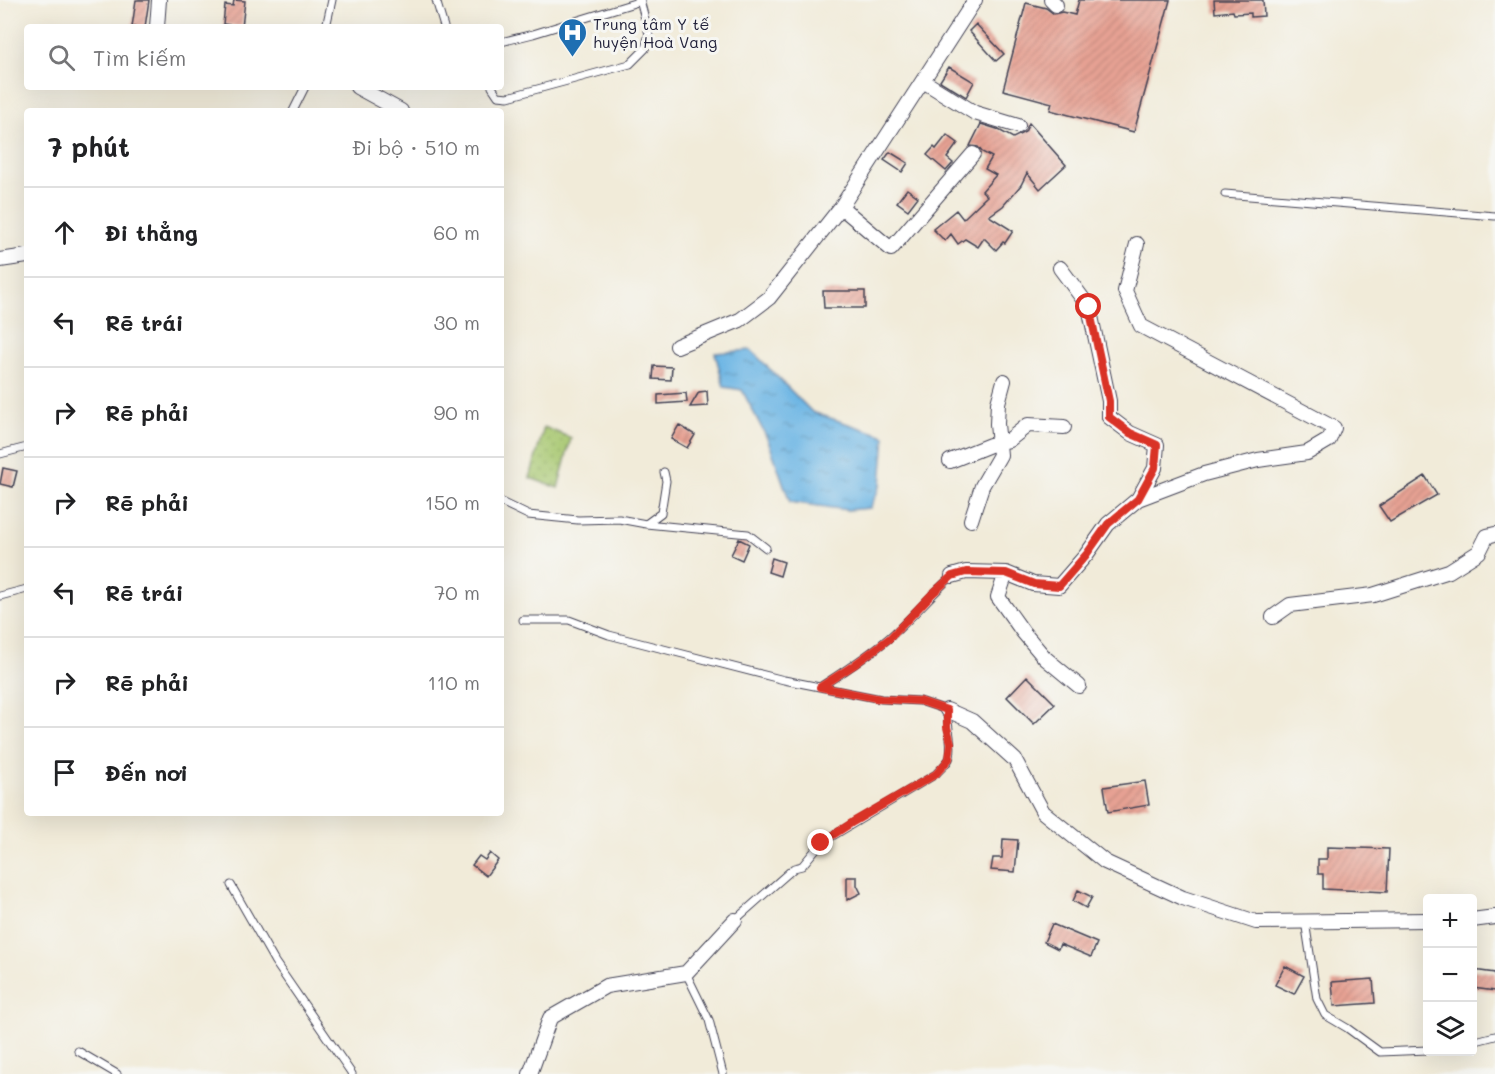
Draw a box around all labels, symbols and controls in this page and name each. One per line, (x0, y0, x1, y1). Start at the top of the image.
place label: Trung tâm Y tế huyện Hoà Vang (593, 13, 717, 52)
hospital icon: Trung tâm Y tế huyện Hoà Vang (556, 16, 588, 58)
search box (24, 24, 504, 90)
icon: search (45, 41, 78, 74)
text: Tìm kiếm (93, 43, 186, 72)
text: 7 phút (48, 130, 130, 164)
text: Đi bộ · 510 m (352, 134, 480, 160)
icon: ahead (48, 216, 81, 249)
text: Đi thẳng (105, 218, 198, 247)
text: 60 m (433, 219, 480, 245)
route start (1075, 293, 1101, 319)
icon: left (48, 306, 81, 339)
text: Rẽ trái (105, 308, 183, 337)
text: 30 m (434, 309, 480, 335)
icon: right (48, 396, 81, 429)
text: Rẽ phải (105, 398, 189, 427)
text: 90 m (434, 399, 480, 425)
icon: right (48, 486, 81, 519)
text: Rẽ phải (105, 488, 189, 517)
text: 150 m (425, 489, 480, 515)
icon: left (48, 576, 81, 609)
text: Rẽ trái (105, 578, 183, 607)
text: 70 m (434, 579, 480, 605)
icon: right (48, 666, 81, 699)
text: Rẽ phải (105, 668, 189, 697)
text: 110 m (427, 669, 480, 695)
icon: arrive (48, 756, 81, 789)
text: Đến nơi (105, 758, 188, 787)
route end (807, 829, 833, 855)
map controls (1423, 894, 1477, 1056)
button: + (1423, 894, 1477, 948)
button: − (1423, 948, 1477, 1002)
button: layers (1423, 1002, 1477, 1056)

